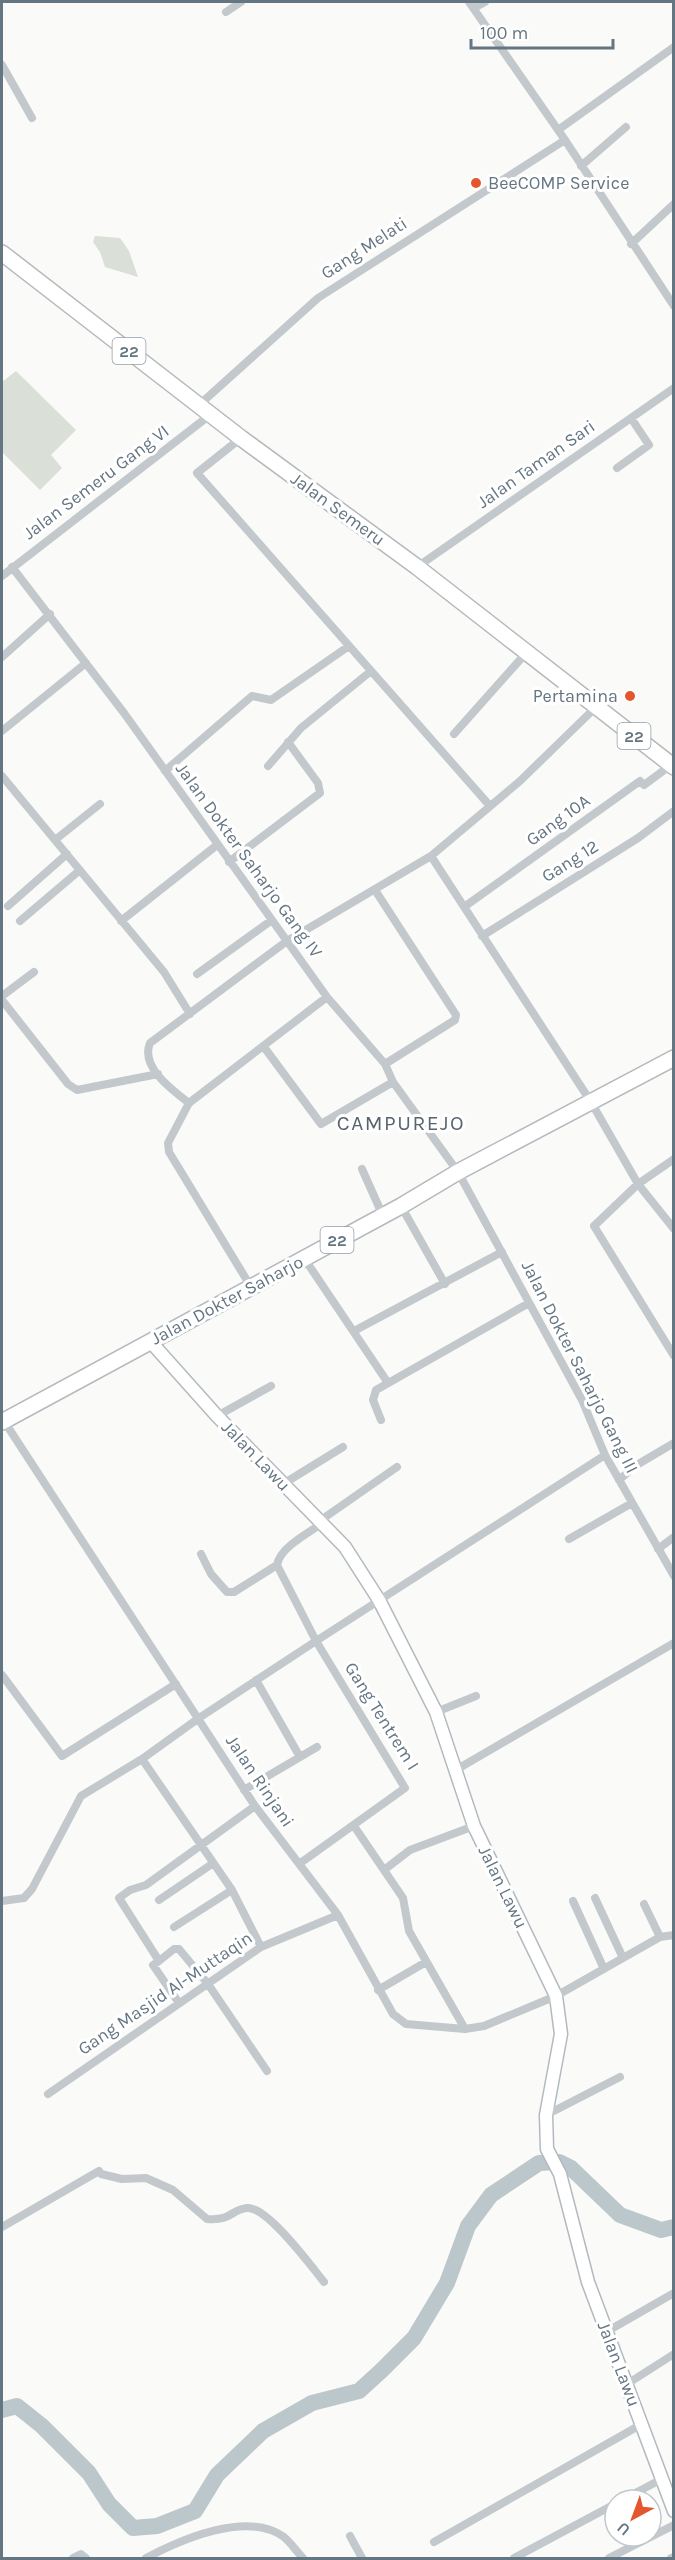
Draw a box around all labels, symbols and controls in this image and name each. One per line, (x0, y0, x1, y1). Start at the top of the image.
scale bar (471, 12, 614, 50)
text: 100 m (480, 22, 528, 44)
place label: BeeCOMP Service (488, 172, 629, 194)
marker: BeeCOMP Service (469, 176, 483, 190)
street label: Gang Melati (317, 212, 411, 284)
road number: 22 (112, 338, 146, 364)
street label: Jalan Taman Sari (473, 415, 599, 513)
street label: Jalan Semeru Gang VI (19, 420, 173, 544)
street label: Jalan Semeru (287, 468, 389, 550)
place label: Pertamina (533, 685, 618, 707)
marker: Pertamina (623, 689, 637, 703)
road number: 22 (618, 723, 650, 749)
street label: Jalan Dokter Saharjo Gang IV (171, 758, 327, 962)
street label: Gang 10A (522, 789, 594, 851)
street label: Gang 12 (537, 835, 603, 887)
district label: CAMPUREJO (337, 1111, 465, 1135)
road number: 22 (320, 1227, 354, 1253)
street label: Jalan Dokter Saharjo (147, 1251, 307, 1349)
street label: Jalan Dokter Saharjo Gang III (517, 1257, 643, 1477)
street label: Jalan Lawu (217, 1416, 295, 1496)
street label: Gang Tentrem I (340, 1658, 424, 1774)
street label: Jalan Rinjani (221, 1731, 299, 1831)
street label: Jalan Lawu (473, 1842, 533, 1932)
street label: Gang Masjid Al-Muttaqin (74, 1926, 256, 2060)
street label: Jalan Lawu (593, 2318, 645, 2410)
north arrow (603, 2488, 663, 2548)
text: U (613, 2518, 634, 2540)

